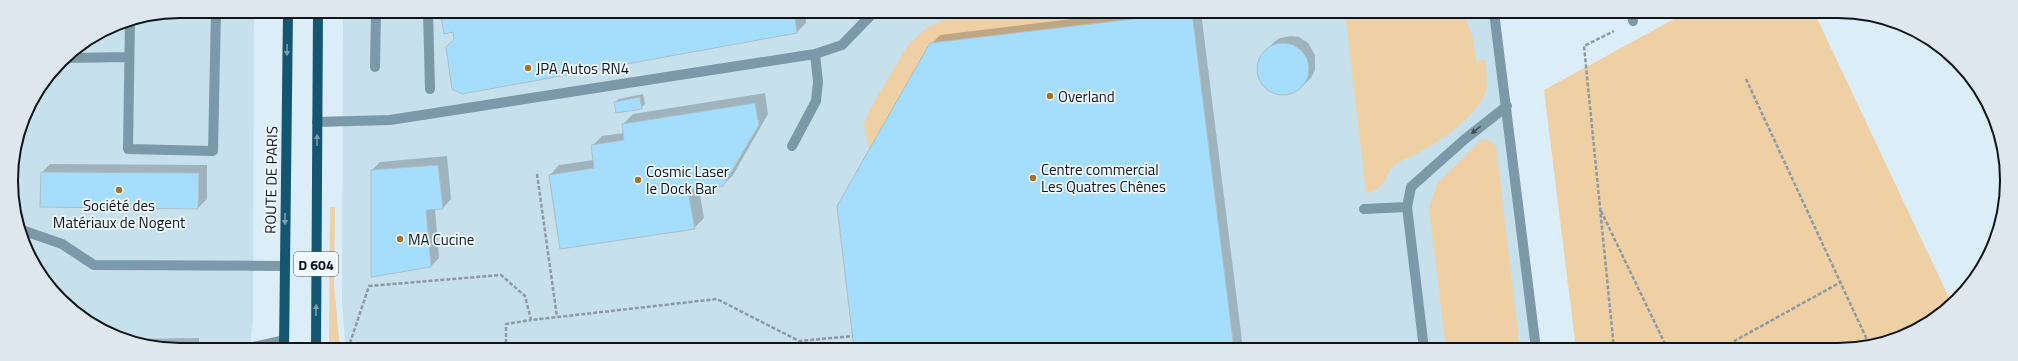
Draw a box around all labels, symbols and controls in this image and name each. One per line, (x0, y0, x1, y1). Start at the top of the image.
one-way arrow (284, 44, 290, 57)
place label: JPA Autos RN4 (536, 57, 629, 80)
marker: JPA Autos RN4 (523, 63, 533, 73)
place label: Overland (1058, 85, 1115, 108)
marker: Overland (1045, 91, 1055, 101)
street label: ROUTE DE PARIS (259, 126, 283, 234)
one-way arrow (1471, 126, 1482, 134)
one-way arrow (314, 133, 320, 146)
place label: Centre commercial Les Quatres Chênes (1041, 158, 1166, 198)
place label: Cosmic Laser le Dock Bar (646, 160, 729, 200)
marker: Centre commercial Les Quatres Chênes (1028, 173, 1038, 183)
marker: Cosmic Laser le Dock Bar (633, 175, 643, 185)
marker: Société des Matériaux de Nogent (114, 185, 124, 195)
place label: Société des Matériaux de Nogent (53, 194, 186, 234)
one-way arrow (282, 213, 288, 226)
place label: MA Cucine (408, 228, 474, 251)
marker: MA Cucine (395, 234, 405, 244)
road number: D 604 (294, 252, 338, 276)
one-way arrow (313, 303, 319, 316)

